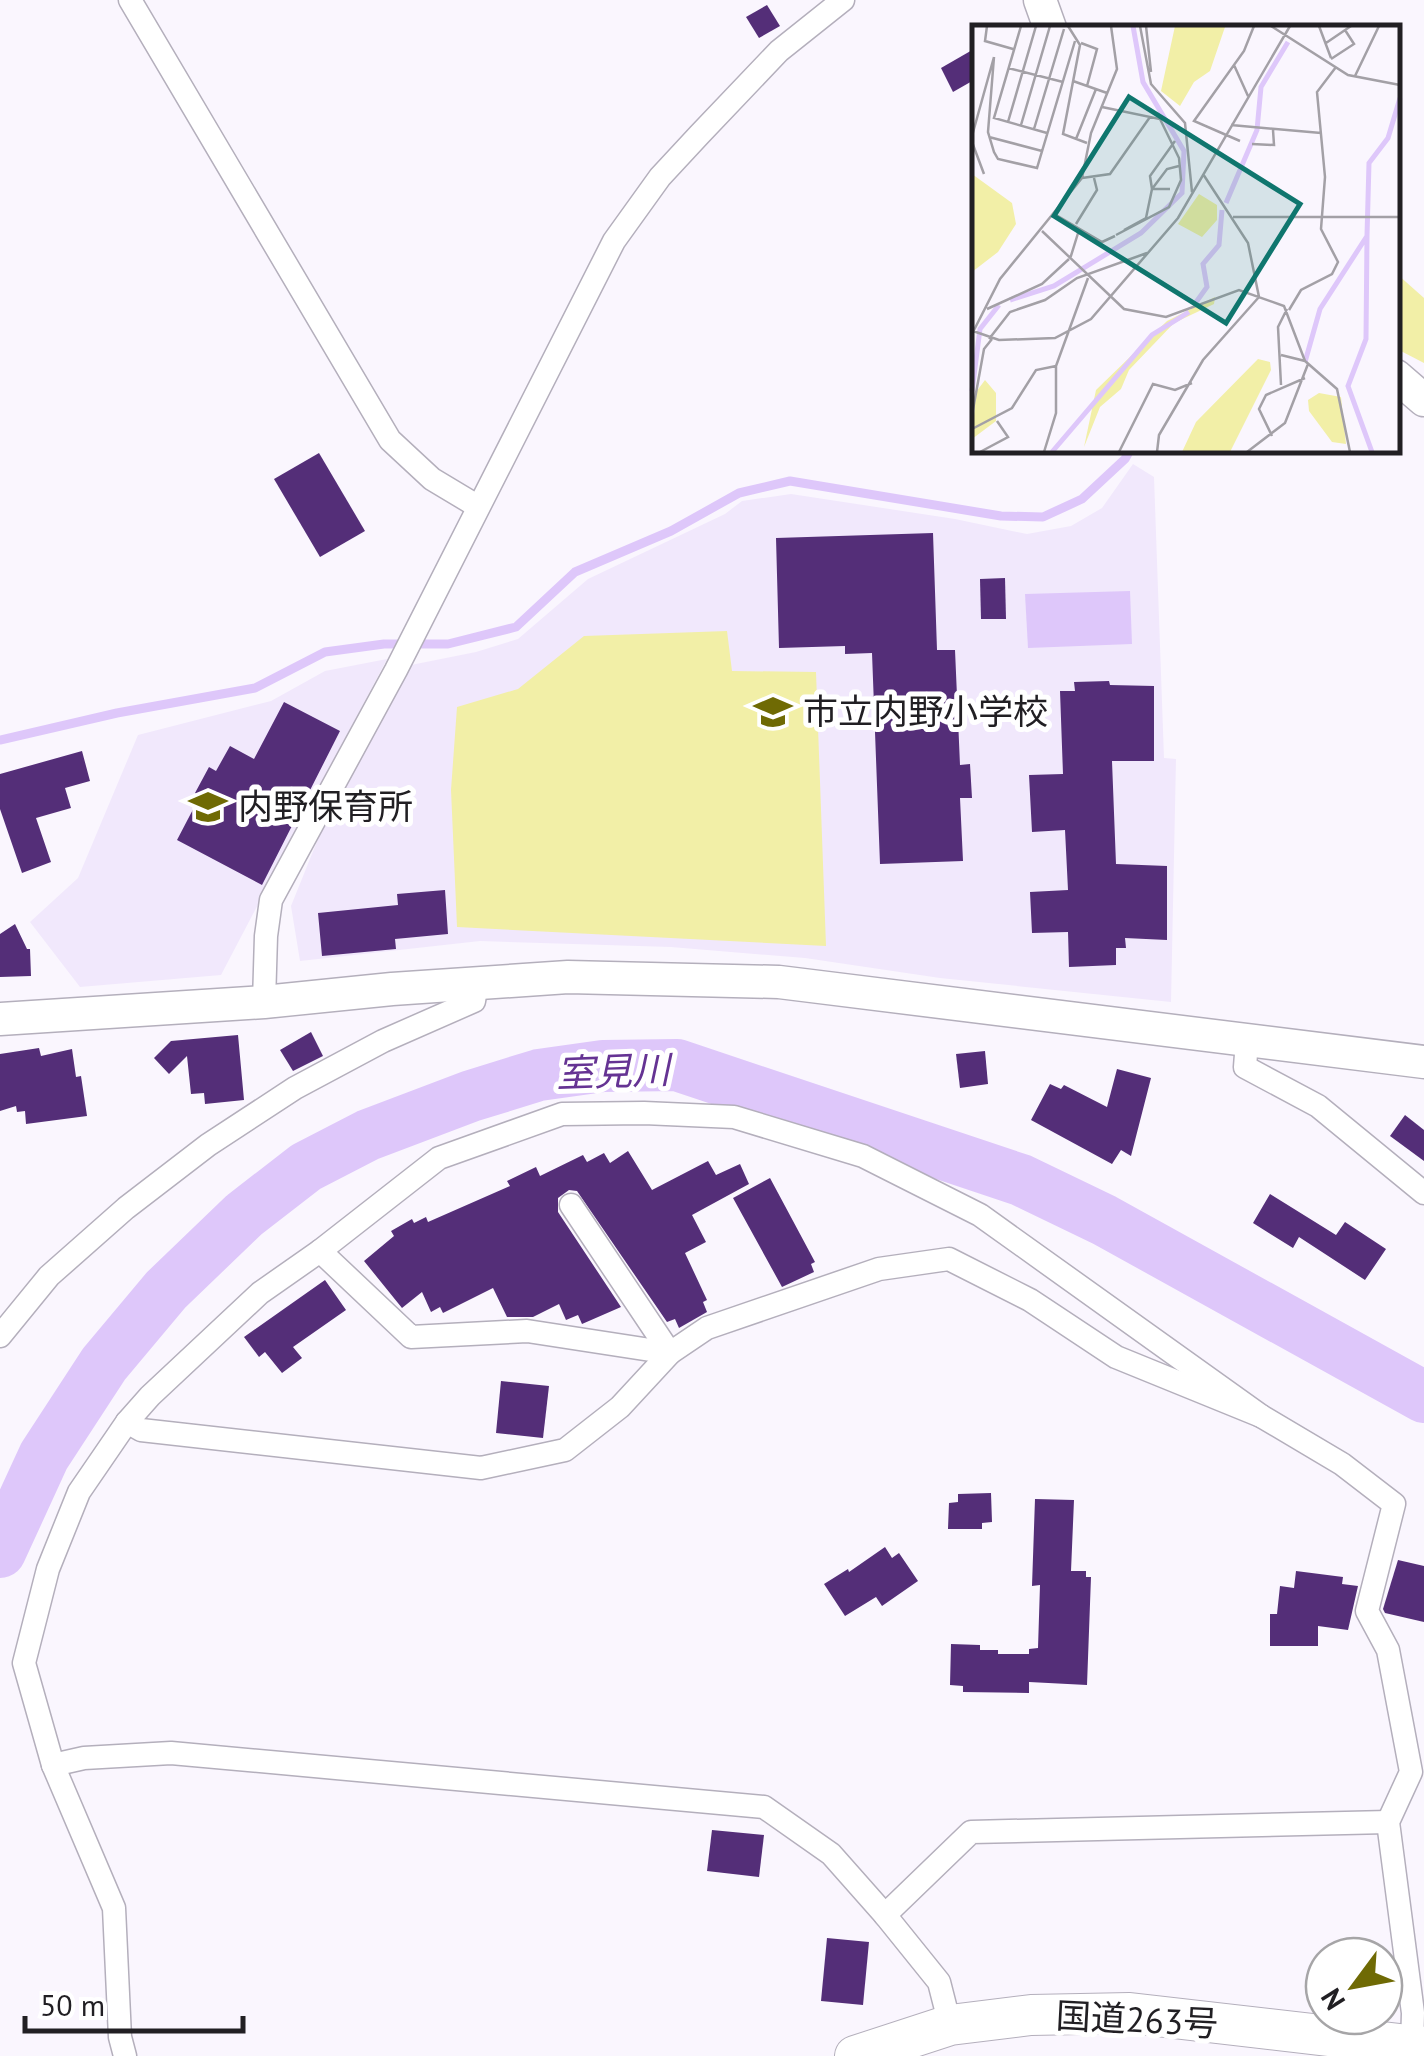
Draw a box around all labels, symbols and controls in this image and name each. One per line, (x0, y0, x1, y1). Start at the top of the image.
inset map (972, 25, 1399, 452)
place label: 市立内野小学校 (803, 688, 1048, 734)
school or university icon: 市立内野小学校 (752, 691, 794, 733)
place label: 内野保育所 (238, 783, 413, 829)
school or university icon: 内野保育所 (187, 786, 229, 828)
water label: 室見川 (555, 1044, 675, 1097)
north arrow (1304, 1936, 1404, 2036)
scale bar (25, 1971, 242, 2033)
text: N (1312, 1982, 1353, 2017)
text: 50 m (40, 1985, 105, 2024)
street label: 国道263号 (1055, 1992, 1219, 2046)

